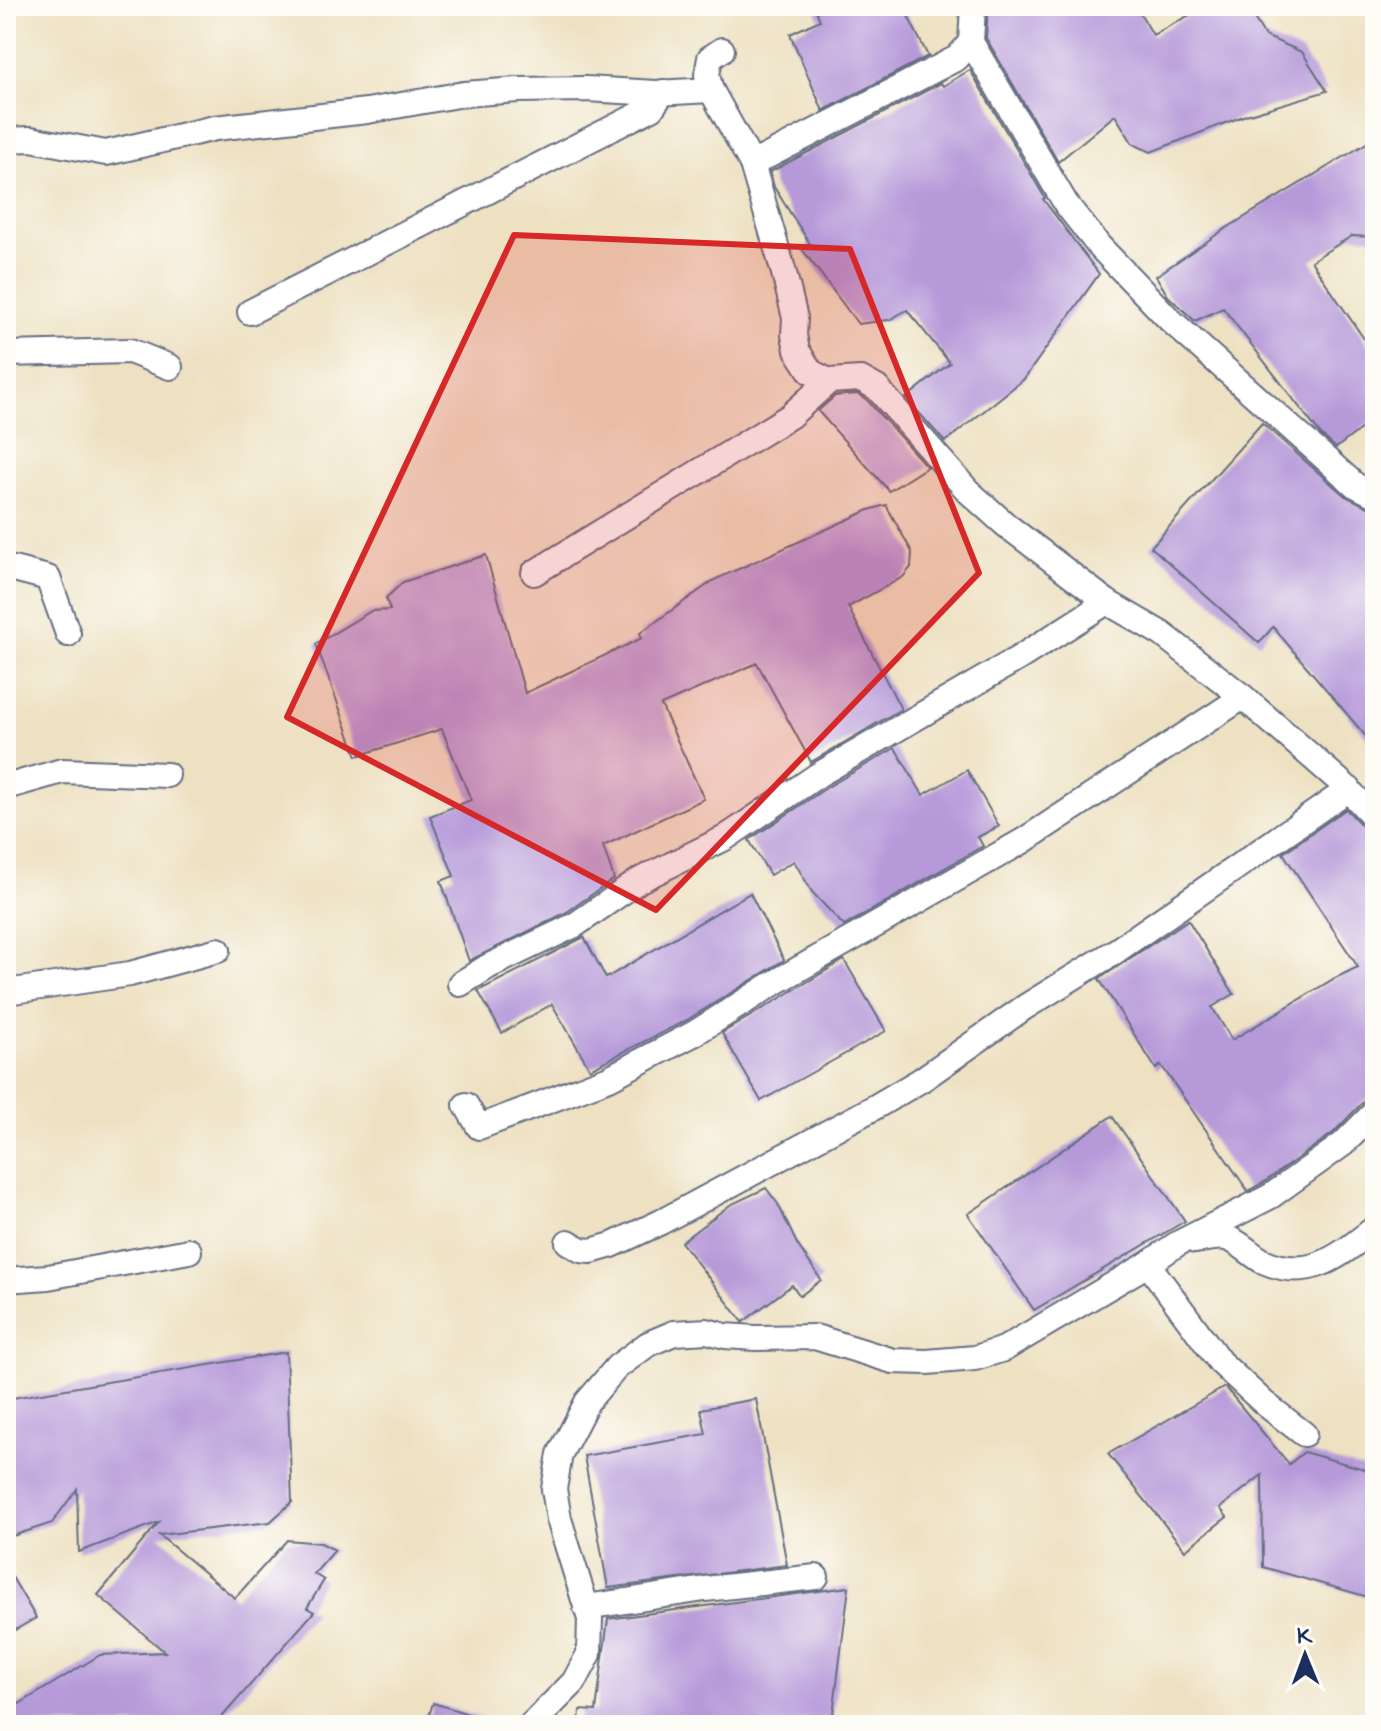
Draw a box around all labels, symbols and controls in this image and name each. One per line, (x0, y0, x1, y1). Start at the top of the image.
north arrow (1265, 1615, 1345, 1695)
text: K (1297, 1623, 1313, 1651)

